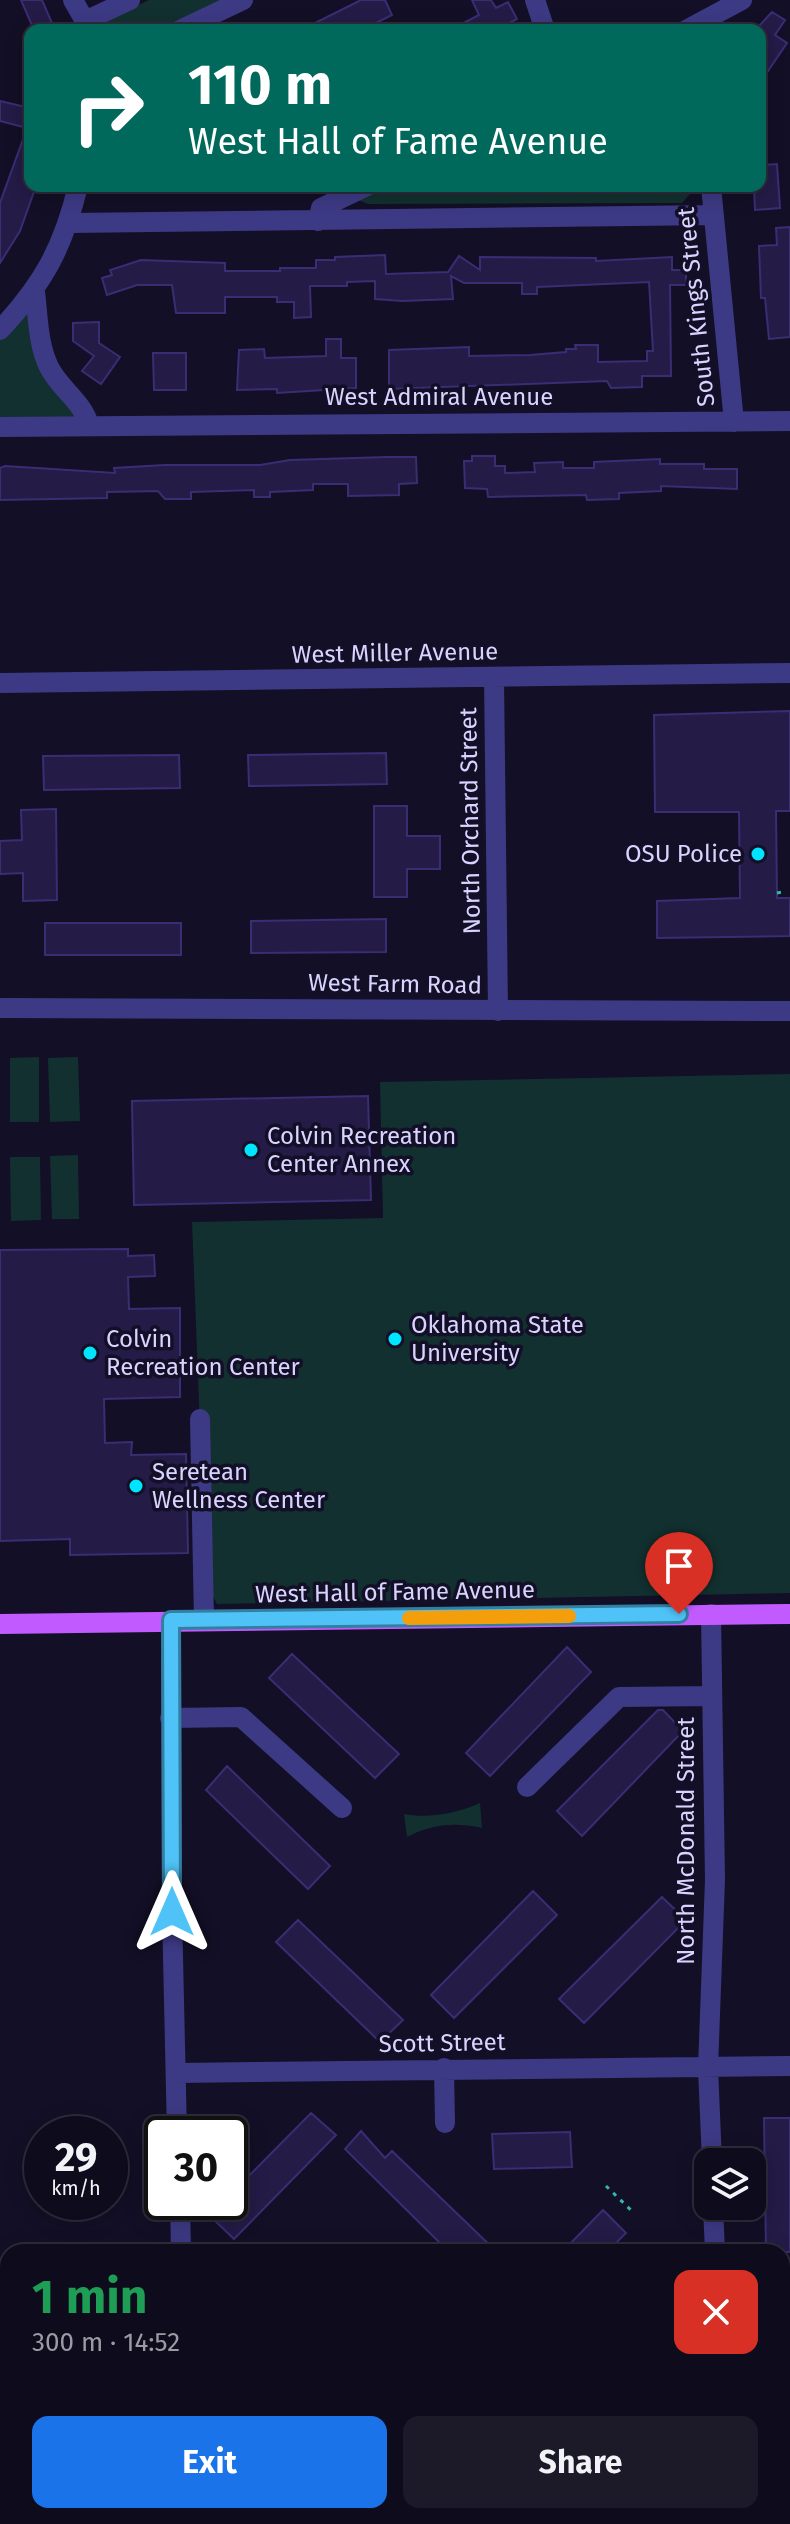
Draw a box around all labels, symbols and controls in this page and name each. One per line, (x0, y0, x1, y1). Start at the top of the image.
text: 110 m (188, 52, 332, 119)
icon: right (56, 56, 160, 160)
text: West Hall of Fame Avenue (188, 120, 608, 164)
street label: South Kings Street (672, 206, 720, 408)
street label: West Admiral Avenue (325, 383, 553, 411)
street label: West Miller Avenue (291, 637, 499, 669)
street label: North Orchard Street (454, 707, 486, 935)
place label: OSU Police (625, 840, 742, 868)
marker: OSU Police (749, 845, 767, 863)
street label: West Farm Road (308, 968, 482, 1000)
place label: Colvin Recreation Center Annex (267, 1122, 456, 1178)
marker: Colvin Recreation Center Annex (242, 1141, 260, 1159)
place label: Oklahoma State University (411, 1311, 584, 1367)
place label: Colvin Recreation Center (106, 1325, 301, 1381)
marker: Oklahoma State University (386, 1330, 404, 1348)
marker: Colvin Recreation Center (81, 1344, 99, 1362)
place label: Seretean Wellness Center (152, 1458, 326, 1514)
marker: Seretean Wellness Center (127, 1477, 145, 1495)
pin (645, 1532, 713, 1614)
icon: arrive (657, 1544, 701, 1588)
street label: West Hall of Fame Avenue (255, 1576, 535, 1608)
street label: North McDonald Street (672, 1717, 700, 1965)
position arrow (130, 1870, 214, 1954)
street label: Scott Street (378, 2028, 506, 2058)
speed limit sign: 30 (144, 2116, 248, 2220)
text: 29 (55, 2134, 97, 2182)
map controls (694, 2148, 766, 2220)
button: layers (694, 2148, 766, 2220)
text: km/h (51, 2176, 101, 2200)
text: 1 min (32, 2268, 147, 2326)
button: close (674, 2270, 758, 2354)
text: 300 m · 14:52 (32, 2327, 180, 2358)
button: Exit (32, 2416, 387, 2508)
button: Share (403, 2416, 758, 2508)

